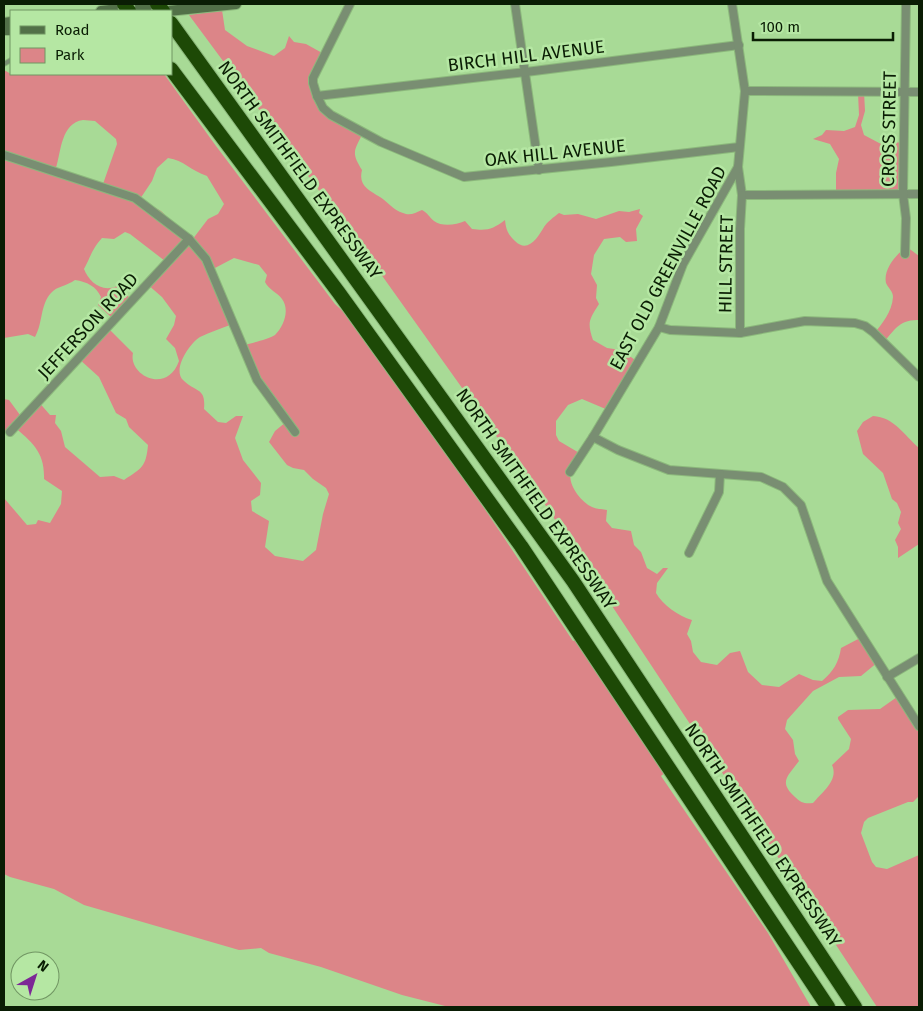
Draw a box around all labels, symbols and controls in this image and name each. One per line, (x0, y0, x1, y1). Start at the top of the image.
legend (10, 10, 172, 75)
scale bar (753, 10, 893, 42)
text: 100 m (760, 18, 800, 36)
text: Road (55, 21, 90, 39)
street label: BIRCH HILL AVENUE (446, 35, 606, 77)
text: Park (55, 46, 85, 64)
street label: NORTH SMITHFIELD EXPRESSWAY (213, 56, 387, 284)
street label: CROSS STREET (877, 70, 901, 187)
street label: OAK HILL AVENUE (483, 135, 627, 171)
street label: EAST OLD GREENVILLE ROAD (605, 162, 731, 374)
street label: HILL STREET (714, 214, 738, 313)
street label: JEFFERSON ROAD (33, 268, 143, 384)
street label: NORTH SMITHFIELD EXPRESSWAY (451, 384, 621, 614)
street label: NORTH SMITHFIELD EXPRESSWAY (680, 719, 846, 951)
north arrow (10, 951, 60, 1001)
text: N (34, 957, 52, 976)

